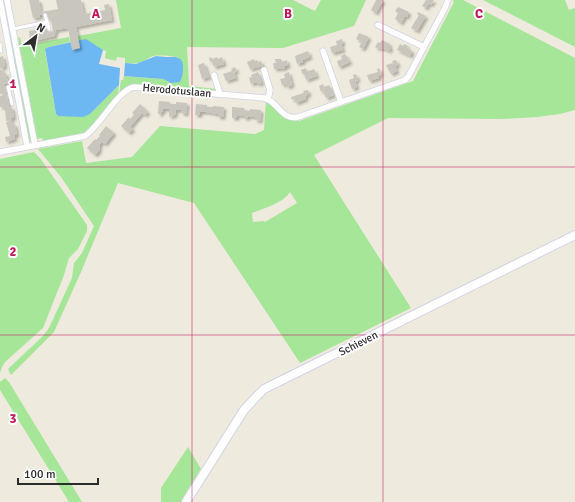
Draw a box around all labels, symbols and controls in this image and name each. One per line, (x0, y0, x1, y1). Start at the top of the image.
text: A (92, 6, 101, 22)
text: B (284, 6, 292, 22)
text: C (475, 6, 483, 22)
north arrow (16, 16, 56, 56)
text: N (34, 20, 48, 35)
text: 1 (9, 76, 17, 92)
street label: Herodotuslaan (142, 81, 212, 100)
text: 2 (9, 244, 17, 260)
street label: Schieven (337, 328, 380, 359)
text: 3 (9, 411, 17, 427)
scale bar (18, 460, 98, 486)
text: 100 m (24, 467, 56, 482)

